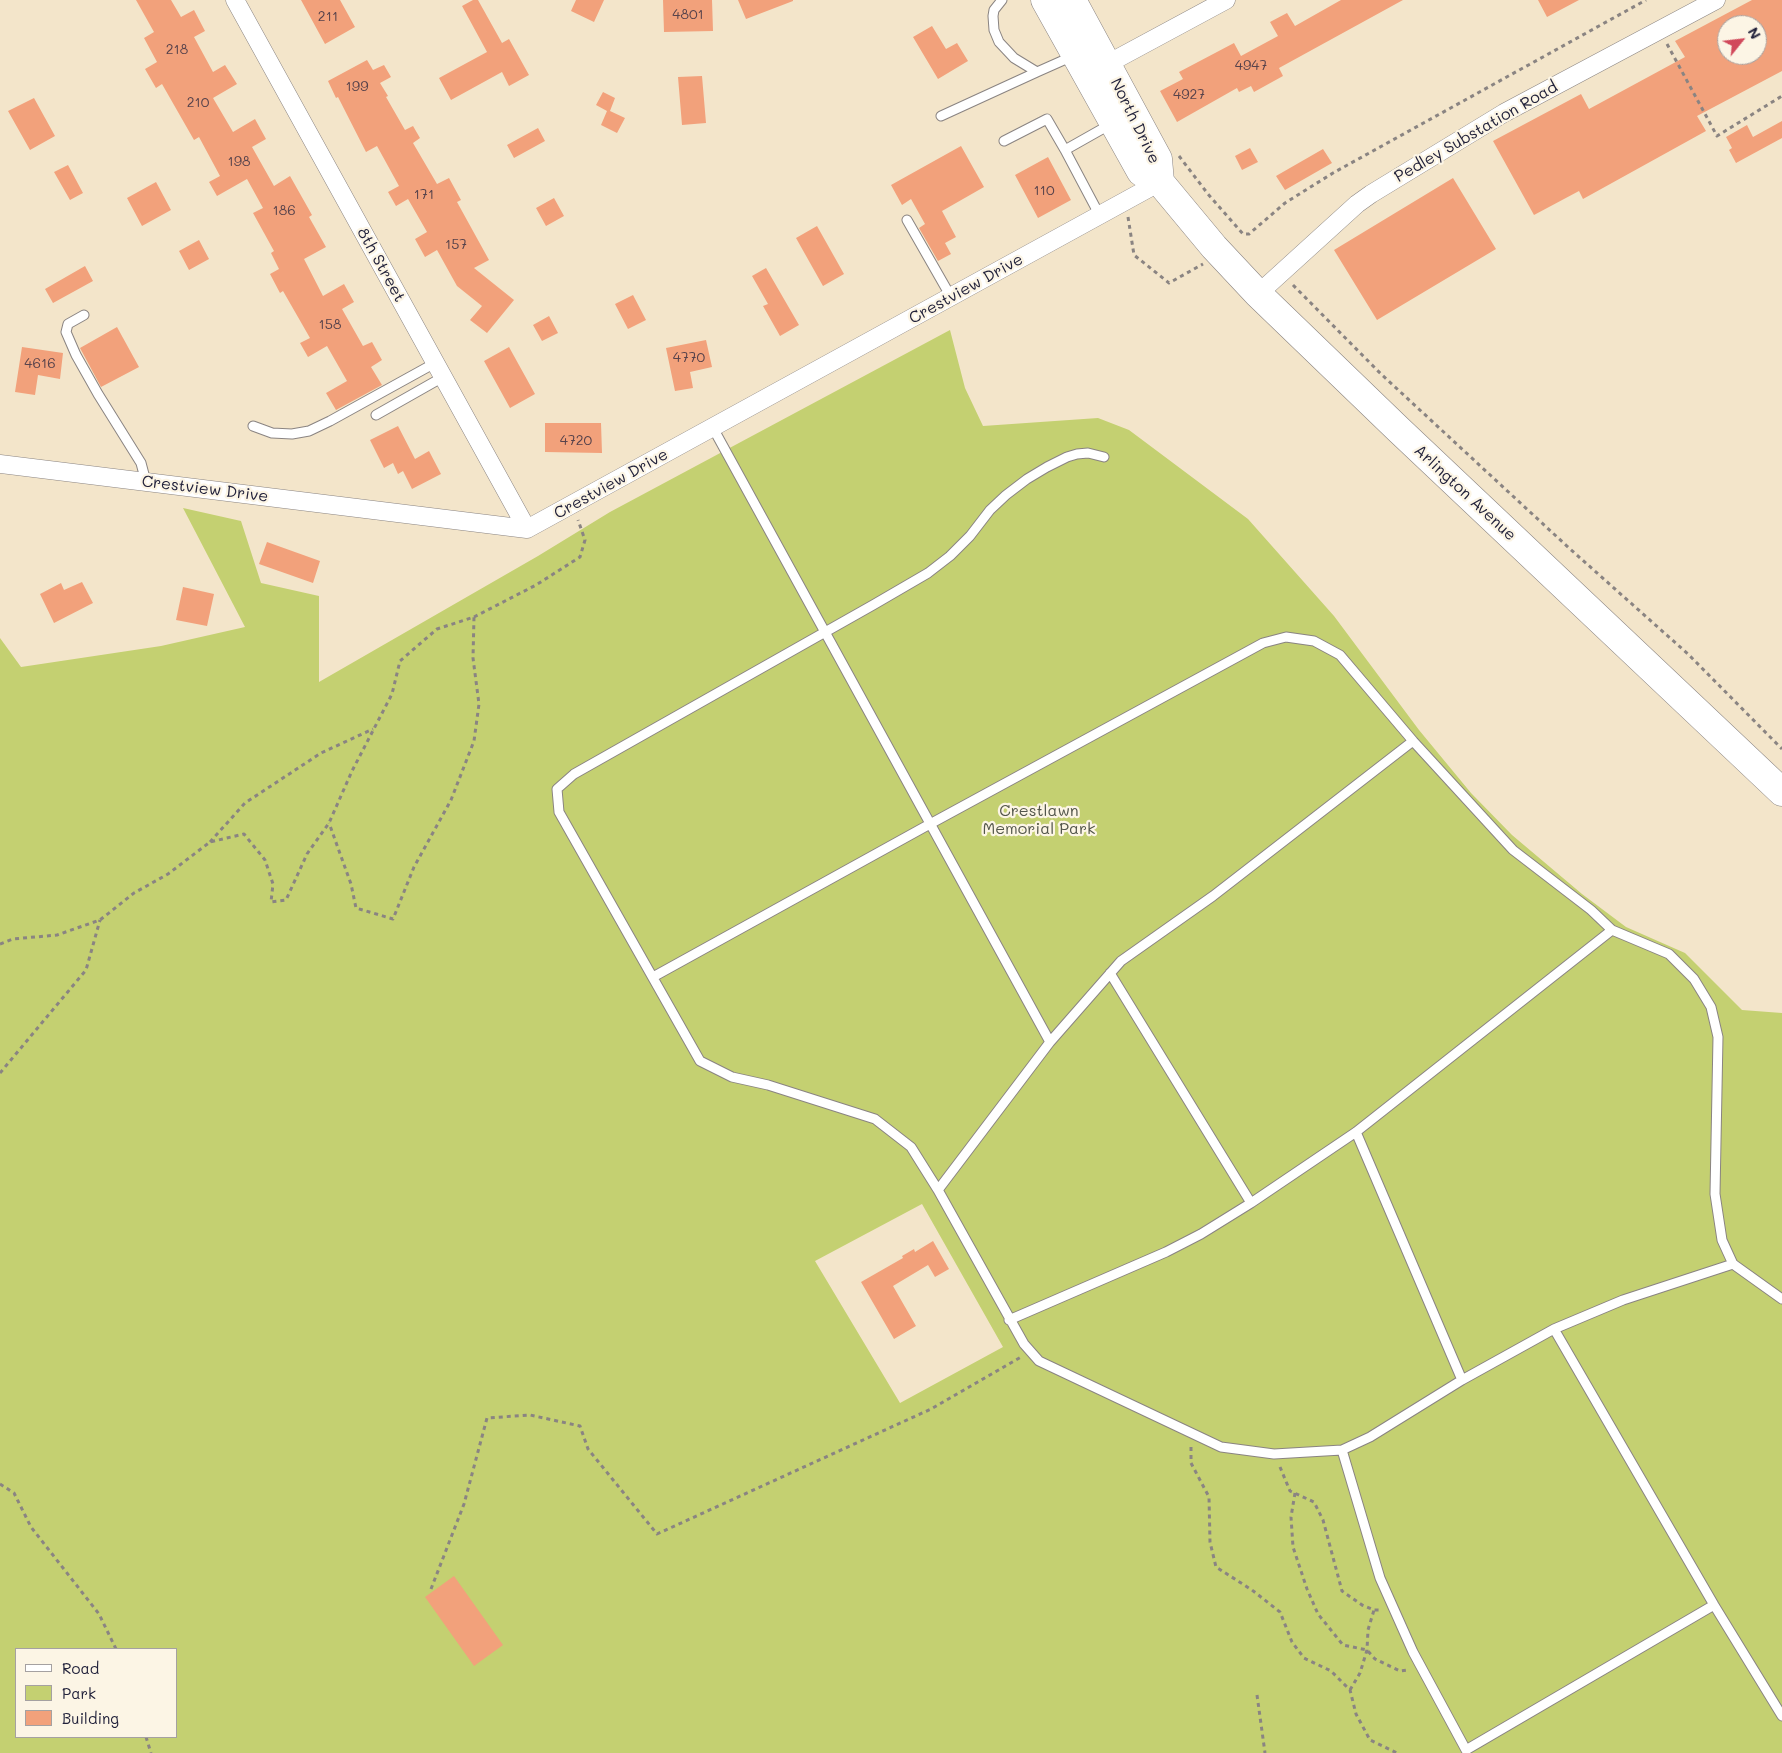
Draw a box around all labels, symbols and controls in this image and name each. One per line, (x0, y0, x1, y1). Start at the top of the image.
house number: 4801 (672, 7, 704, 23)
house number: 211 (318, 9, 338, 25)
north arrow (1717, 15, 1767, 65)
text: N (1744, 24, 1766, 42)
house number: 218 (166, 42, 188, 58)
house number: 4947 (1235, 58, 1267, 74)
street label: North Drive (1106, 75, 1164, 167)
street label: Pedley Substation Road (1391, 77, 1561, 187)
house number: 199 (346, 79, 368, 95)
house number: 4927 (1173, 87, 1205, 103)
house number: 210 (187, 95, 209, 111)
house number: 198 (227, 154, 251, 170)
house number: 110 (1033, 183, 1055, 199)
house number: 171 (414, 187, 434, 203)
house number: 186 (272, 203, 296, 219)
street label: 8th Street (353, 225, 409, 305)
house number: 157 (445, 237, 467, 253)
street label: Crestview Drive (906, 250, 1026, 328)
house number: 158 (319, 317, 341, 333)
house number: 4770 (673, 350, 705, 366)
house number: 4616 (24, 356, 56, 372)
house number: 4720 (560, 433, 592, 449)
street label: Arlington Avenue (1410, 441, 1520, 545)
street label: Crestview Drive (551, 445, 671, 523)
street label: Crestview Drive (141, 472, 269, 506)
park label: Crestlawn Memorial Park (982, 801, 1096, 839)
legend (15, 1648, 178, 1738)
text: Road (62, 1658, 99, 1678)
text: Park (62, 1683, 96, 1703)
text: Building (62, 1708, 119, 1728)

